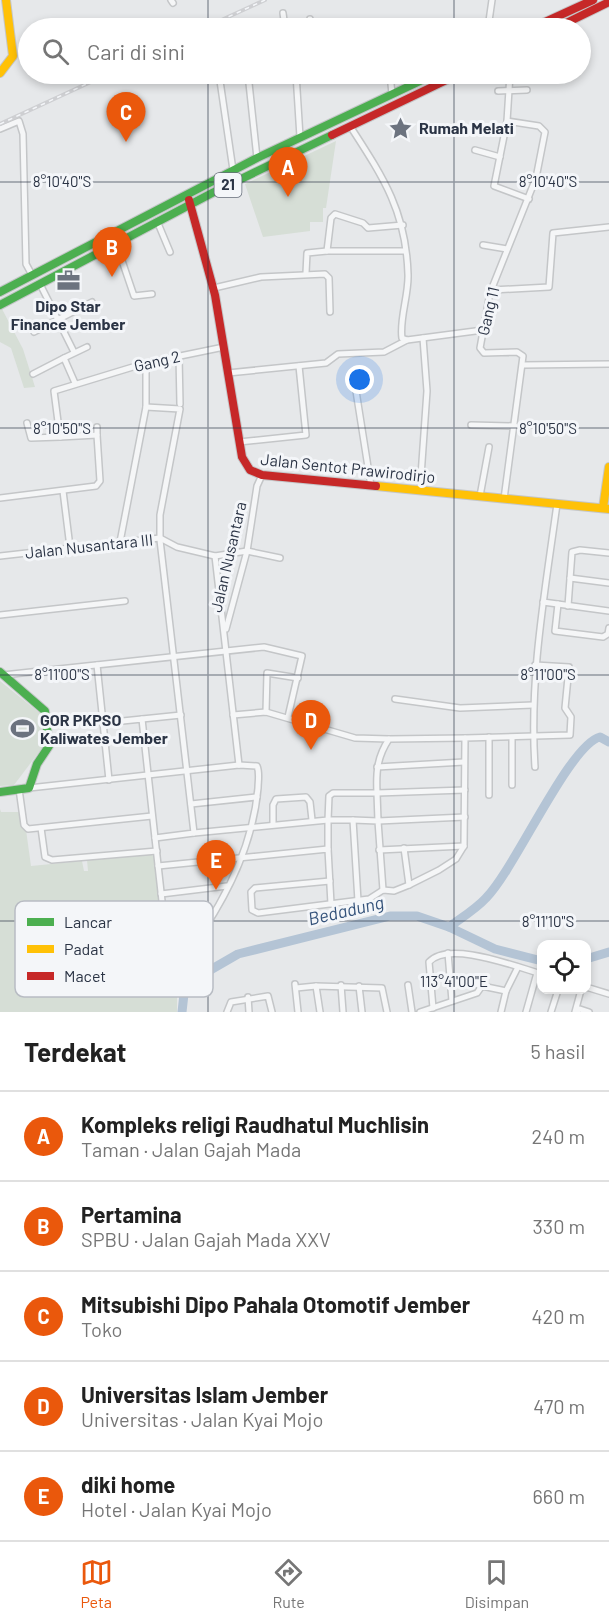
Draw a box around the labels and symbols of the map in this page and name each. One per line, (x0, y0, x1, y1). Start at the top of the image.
pin: C (106, 92, 146, 142)
place icon: Rumah Melati (388, 115, 414, 141)
place label: Rumah Melati (419, 118, 514, 137)
pin: A (268, 148, 308, 197)
text: 8°10'40"S (33, 172, 91, 190)
text: 8°10'40"S (519, 172, 577, 190)
road number: 21 (214, 173, 242, 197)
pin: B (92, 228, 132, 277)
office icon: Dipo Star Finance Jember (55, 268, 81, 294)
street label: Gang 11 (473, 285, 502, 337)
place label: Dipo Star Finance Jember (11, 296, 125, 333)
street label: Gang 2 (132, 346, 182, 375)
your location (345, 365, 374, 394)
text: 8°10'50"S (33, 419, 91, 437)
text: 8°10'50"S (519, 419, 577, 437)
street label: Jalan Sentot Prawirodirjo (260, 449, 436, 486)
street label: Jalan Nusantara (206, 500, 249, 614)
street label: Jalan Nusantara III (24, 529, 154, 562)
text: 8°11'00"S (34, 665, 90, 683)
text: 8°11'00"S (520, 665, 576, 683)
pin: D (292, 700, 330, 750)
place label: GOR PKPSO Kaliwates Jember (40, 710, 168, 747)
sports icon: GOR PKPSO Kaliwates Jember (9, 716, 35, 742)
pin: E (196, 840, 236, 890)
water label: Bedadung (306, 891, 386, 929)
legend (15, 901, 213, 997)
text: Lancar (64, 912, 112, 931)
text: 8°11'10"S (522, 912, 574, 930)
text: Padat (64, 939, 104, 958)
text: Macet (64, 966, 106, 985)
text: 113°41'00"E (420, 972, 488, 990)

